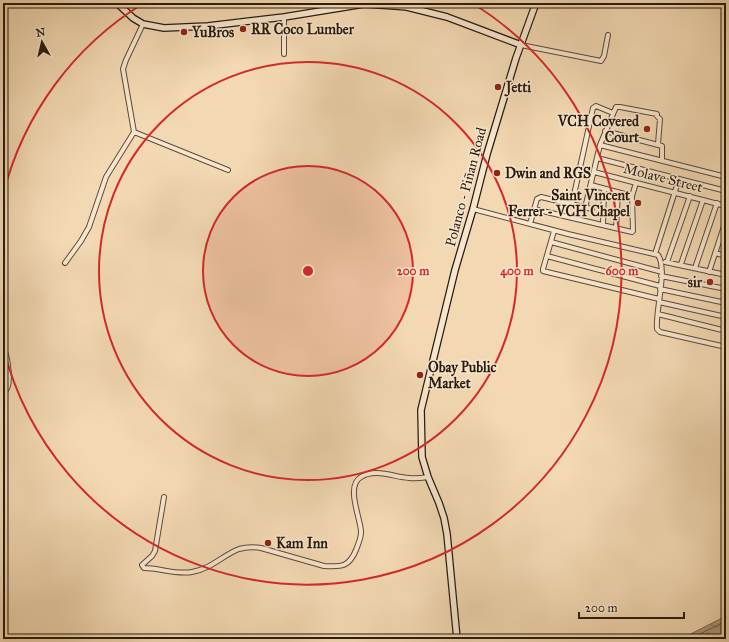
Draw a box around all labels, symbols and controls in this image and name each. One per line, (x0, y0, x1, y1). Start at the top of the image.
place label: RR Coco Lumber (251, 21, 355, 38)
north arrow (22, 22, 62, 62)
place label: YuBros (191, 24, 234, 41)
marker: RR Coco Lumber (238, 24, 248, 34)
text: N (35, 25, 47, 40)
marker: YuBros (179, 27, 189, 37)
place label: Jetti (504, 79, 531, 97)
marker: Jetti (493, 82, 503, 92)
place label: VCH Covered Court (557, 113, 640, 146)
marker: VCH Covered Court (642, 124, 652, 134)
street label: Polanco - Piñan Road (442, 126, 490, 248)
street label: Molave Street (622, 160, 704, 196)
place label: Dwin and RGS (505, 165, 591, 182)
marker: Dwin and RGS (492, 168, 502, 178)
place label: Saint Vincent Ferrer - VCH Chapel (508, 187, 631, 221)
marker: Saint Vincent Ferrer - VCH Chapel (633, 198, 643, 208)
centre of rings (301, 264, 315, 278)
text: 200 m (397, 264, 430, 278)
text: 400 m (500, 264, 535, 279)
text: 600 m (606, 264, 639, 278)
place label: sir (688, 274, 703, 291)
marker: sir (705, 277, 715, 287)
place label: Obay Public Market (428, 359, 497, 392)
marker: Obay Public Market (415, 370, 425, 380)
place label: Kam Inn (276, 535, 328, 552)
marker: Kam Inn (263, 538, 273, 548)
scale bar (579, 594, 684, 620)
text: 200 m (585, 601, 618, 615)

